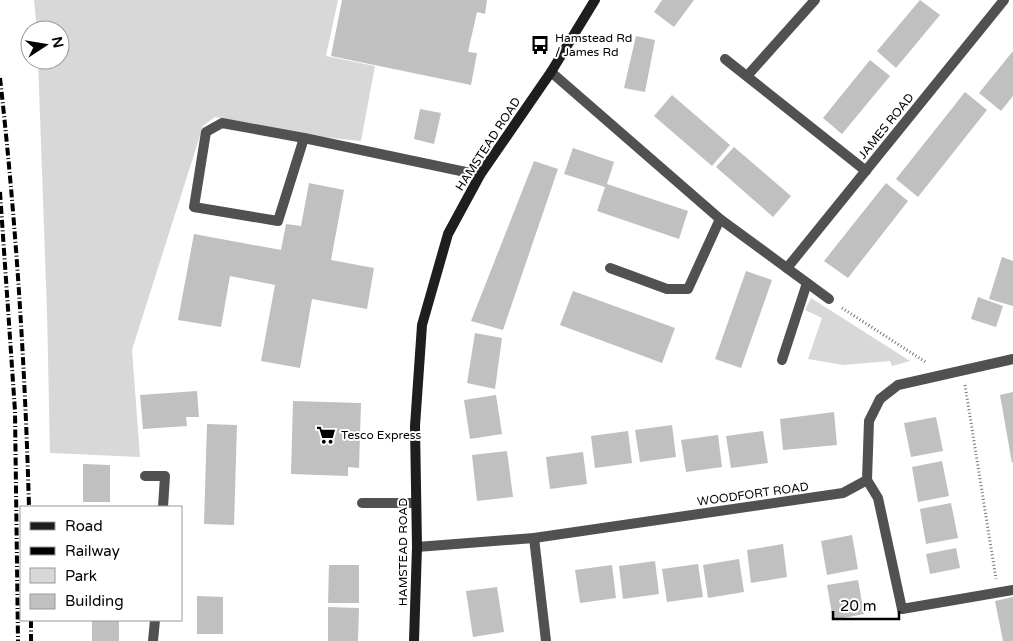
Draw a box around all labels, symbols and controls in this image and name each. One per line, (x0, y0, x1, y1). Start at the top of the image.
north arrow (20, 20, 70, 70)
place label: Hamstead Rd / James Rd (555, 31, 632, 59)
bus stop icon: Hamstead Rd / James Rd (529, 34, 551, 56)
text: N (48, 35, 67, 50)
street label: JAMES ROAD (855, 90, 917, 162)
street label: HAMSTEAD ROAD (453, 95, 523, 193)
supermarket icon: Tesco Express (315, 424, 337, 446)
place label: Tesco Express (341, 428, 422, 442)
street label: WOODFORT ROAD (696, 479, 810, 509)
street label: HAMSTEAD ROAD (396, 498, 410, 606)
legend (20, 506, 182, 621)
text: Road (65, 517, 103, 535)
text: Railway (65, 542, 120, 560)
text: Park (65, 567, 97, 585)
scale bar (833, 588, 899, 620)
text: Building (65, 592, 124, 610)
text: 20 m (840, 597, 877, 615)

